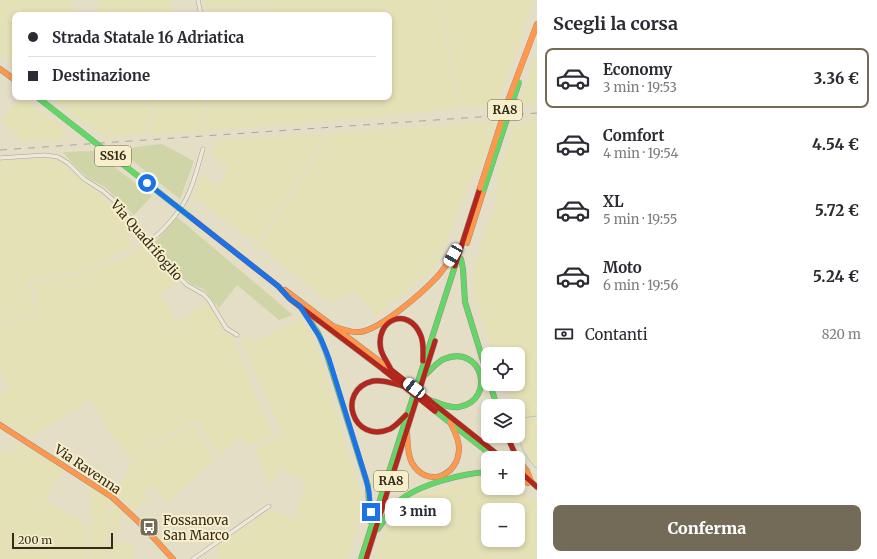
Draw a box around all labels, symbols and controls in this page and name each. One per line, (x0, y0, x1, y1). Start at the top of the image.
text: Scegli la corsa (553, 12, 678, 35)
text: Strada Statale 16 Adriatica (52, 28, 244, 47)
icon: car (555, 60, 591, 96)
text: Economy (603, 60, 672, 79)
text: Destinazione (52, 66, 150, 85)
text: 3.36 € (814, 69, 859, 88)
text: 3 min · 19:53 (603, 79, 677, 96)
road number: RA8 (488, 100, 522, 120)
icon: car (555, 126, 591, 162)
text: Comfort (603, 126, 664, 145)
text: 4.54 € (812, 135, 859, 154)
text: 4 min · 19:54 (603, 145, 679, 162)
road number: SS16 (95, 146, 131, 166)
route start (138, 174, 156, 192)
icon: car (555, 192, 591, 228)
text: XL (603, 192, 624, 211)
street label: Via Quadrifoglio (106, 196, 187, 284)
text: 5.72 € (815, 201, 859, 220)
text: 5 min · 19:55 (603, 211, 677, 228)
car (442, 242, 464, 268)
icon: car (555, 258, 591, 294)
text: Moto (603, 258, 642, 277)
text: 5.24 € (813, 267, 859, 286)
text: 6 min · 19:56 (603, 277, 678, 294)
icon: cash (553, 323, 575, 345)
text: Contanti (585, 325, 648, 344)
text: 820 m (822, 326, 861, 343)
map controls (481, 347, 525, 547)
button: locate (481, 347, 525, 391)
car (401, 376, 427, 400)
button: layers (481, 399, 525, 443)
street label: Via Ravenna (50, 440, 124, 498)
button: + (481, 451, 525, 495)
road number: RA8 (374, 471, 408, 491)
callout: 3 min (385, 498, 451, 526)
route end (362, 503, 380, 521)
text: 3 min (399, 503, 437, 520)
button: − (481, 503, 525, 547)
button: Conferma (553, 505, 861, 551)
place label: Fossanova San Marco (163, 512, 229, 544)
bus stop icon: Fossanova San Marco (138, 516, 160, 538)
scale bar (12, 531, 113, 550)
text: 200 m (18, 533, 52, 547)

